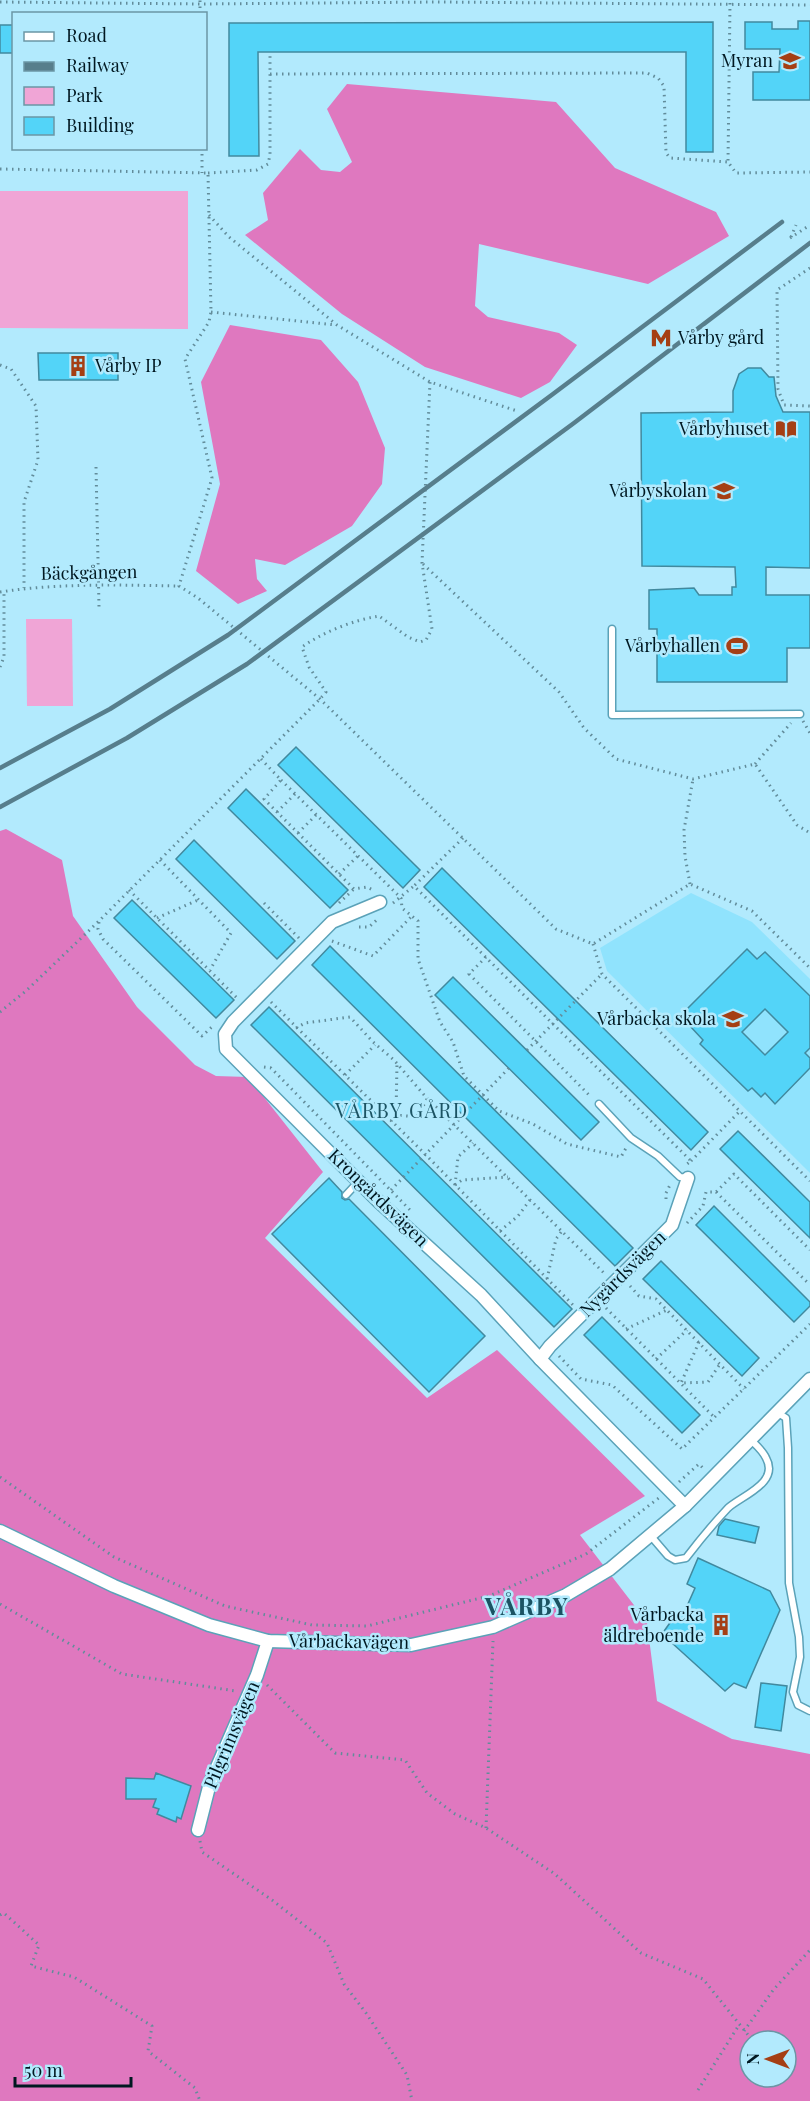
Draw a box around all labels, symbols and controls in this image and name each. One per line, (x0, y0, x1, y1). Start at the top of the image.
legend (12, 12, 207, 150)
text: Road (66, 23, 107, 47)
place label: Myran (721, 48, 773, 72)
school or university icon: Myran (778, 49, 802, 73)
text: Railway (66, 53, 129, 77)
text: Park (66, 83, 103, 107)
text: Building (66, 113, 134, 137)
place label: Vårby gård (677, 325, 765, 349)
metro station icon: Vårby gård (649, 326, 673, 350)
place label: Vårby IP (94, 353, 162, 377)
building icon: Vårby IP (66, 354, 90, 378)
place label: Vårbyhuset (678, 416, 770, 440)
library icon: Vårbyhuset (774, 417, 798, 441)
place label: Vårbyskolan (608, 478, 707, 502)
school or university icon: Vårbyskolan (712, 479, 736, 503)
street label: Bäckgången (40, 559, 138, 585)
place label: Vårbyhallen (624, 633, 720, 657)
sports icon: Vårbyhallen (725, 634, 749, 658)
place label: Vårbacka skola (596, 1006, 716, 1030)
school or university icon: Vårbacka skola (721, 1007, 745, 1031)
district label: VÅRBY GÅRD (334, 1096, 469, 1123)
street label: Krongårdsvägen (323, 1143, 434, 1252)
street label: Nygårdsvägen (574, 1225, 671, 1322)
district label: VÅRBY (484, 1589, 569, 1621)
place label: Vårbacka äldreboende (603, 1602, 704, 1647)
building icon: Vårbacka äldreboende (709, 1613, 733, 1637)
street label: Vårbackavägen (288, 1628, 410, 1654)
street label: Pilgrimsvägen (198, 1677, 265, 1792)
north arrow (738, 2029, 798, 2089)
scale bar (15, 2050, 130, 2088)
text: N (742, 2053, 763, 2065)
text: 50 m (24, 2058, 63, 2082)

